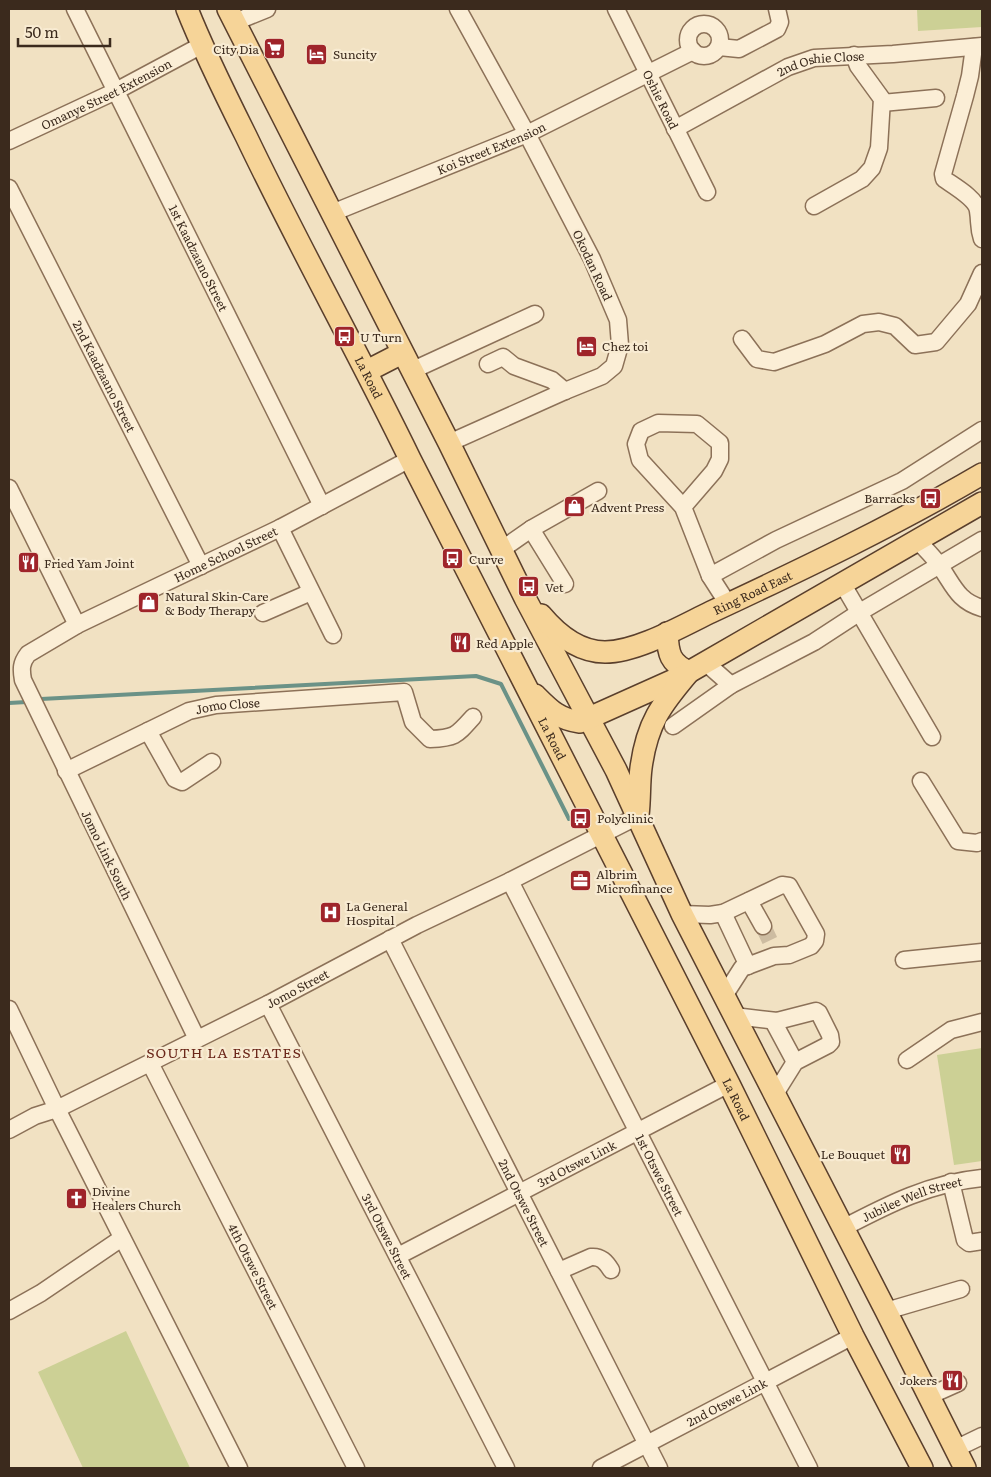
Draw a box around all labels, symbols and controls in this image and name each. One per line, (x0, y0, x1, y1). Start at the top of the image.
scale bar (18, 15, 110, 47)
text: 50 m (25, 20, 59, 43)
supermarket icon: City Dia (263, 37, 287, 61)
place label: City Dia (213, 40, 260, 58)
hotel icon: Suncity (305, 42, 329, 66)
place label: Suncity (333, 45, 377, 63)
street label: 2nd Oshie Close (773, 46, 865, 81)
street label: Omanye Street Extension (38, 54, 175, 134)
street label: Oshie Road (639, 67, 684, 133)
street label: Koi Street Extension (434, 117, 549, 179)
street label: 1st Kaadzaano Street (165, 202, 233, 314)
street label: Okodan Road (569, 227, 618, 304)
street label: 2nd Kaadzaano Street (69, 317, 141, 435)
bus stop icon: U Turn (332, 325, 356, 349)
place label: U Turn (360, 328, 402, 346)
hotel icon: Chez toi (574, 334, 598, 358)
place label: Chez toi (602, 337, 648, 355)
street label: La Road (351, 353, 388, 402)
bus stop icon: Barracks (919, 486, 943, 510)
place label: Barracks (864, 489, 916, 507)
shop icon: Advent Press (563, 495, 587, 519)
place label: Advent Press (591, 498, 665, 516)
street label: Home School Street (171, 522, 280, 586)
bus stop icon: Curve (441, 547, 465, 571)
place label: Curve (469, 550, 504, 568)
restaurant icon: Fried Yam Joint (16, 551, 40, 575)
place label: Fried Yam Joint (44, 554, 134, 572)
street label: Ring Road East (710, 566, 795, 619)
bus stop icon: Vet (517, 575, 541, 599)
place label: Vet (545, 578, 564, 596)
place label: Natural Skin-Care & Body Therapy (165, 587, 269, 619)
shop icon: Natural Skin-Care & Body Therapy (137, 591, 161, 615)
restaurant icon: Red Apple (448, 631, 472, 655)
place label: Red Apple (476, 634, 534, 652)
street label: Jomo Close (194, 693, 260, 718)
street label: La Road (534, 714, 571, 763)
bus stop icon: Polyclinic (569, 806, 593, 830)
street label: Jomo Link South (78, 807, 137, 903)
place label: Polyclinic (597, 809, 653, 827)
place label: Albrim Microfinance (596, 865, 672, 897)
office icon: Albrim Microfinance (568, 869, 592, 893)
place label: La General Hospital (346, 897, 408, 929)
hospital icon: La General Hospital (318, 901, 342, 925)
street label: Jomo Street (263, 964, 332, 1012)
district label: SOUTH LA ESTATES (146, 1042, 302, 1062)
street label: La Road (718, 1075, 755, 1124)
street label: 1st Otswe Street (631, 1131, 688, 1219)
street label: 3rd Otswe Link (534, 1135, 620, 1191)
restaurant icon: Le Bouquet (889, 1142, 913, 1166)
place label: Le Bouquet (821, 1145, 885, 1163)
street label: 2nd Otswe Street (494, 1156, 554, 1250)
street label: Jubilee Well Street (858, 1172, 964, 1226)
place label: Divine Healers Church (92, 1182, 181, 1214)
church icon: Divine Healers Church (64, 1186, 88, 1210)
street label: 3rd Otswe Street (358, 1190, 417, 1282)
street label: 4th Otswe Street (224, 1220, 283, 1312)
restaurant icon: Jokers (941, 1368, 965, 1392)
place label: Jokers (900, 1371, 938, 1389)
street label: 2nd Otswe Link (683, 1373, 771, 1431)

